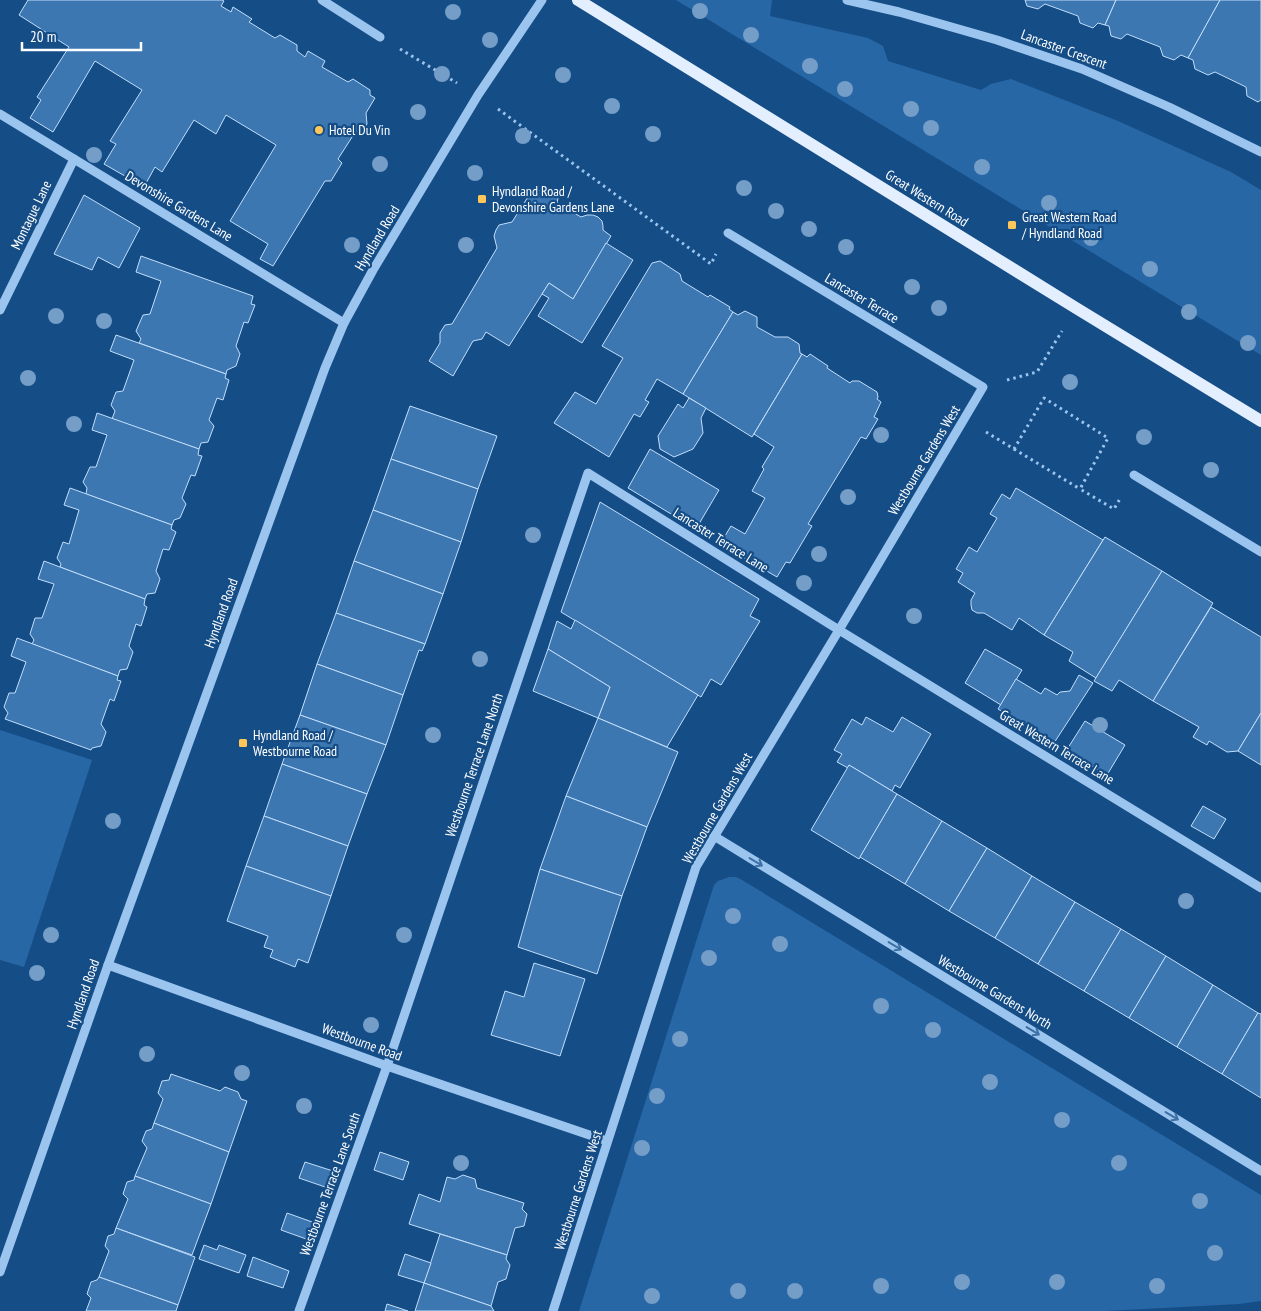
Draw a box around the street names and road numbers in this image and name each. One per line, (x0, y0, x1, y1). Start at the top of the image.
street label: Lancaster Crescent (1019, 25, 1110, 73)
street label: Great Western Road (882, 165, 972, 231)
street label: Devonshire Gardens Lane (122, 167, 236, 245)
street label: Montague Lane (7, 177, 56, 252)
street label: Hyndland Road (351, 202, 403, 274)
street label: Lancaster Terrace (822, 269, 902, 327)
street label: Westbourne Gardens West (884, 402, 964, 518)
street label: Lancaster Terrace Lane (670, 503, 772, 577)
street label: Hyndland Road (200, 576, 242, 650)
street label: Westbourne Terrace Lane North (441, 691, 507, 839)
street label: Great Western Terrace Lane (996, 706, 1118, 788)
street label: Westbourne Gardens West (678, 749, 756, 867)
street label: Westbourne Gardens North (935, 951, 1055, 1033)
street label: Hyndland Road (63, 957, 103, 1031)
street label: Westbourne Road (319, 1019, 405, 1065)
street label: Westbourne Terrace Lane South (296, 1110, 364, 1258)
street label: Westbourne Gardens West (550, 1128, 606, 1252)

